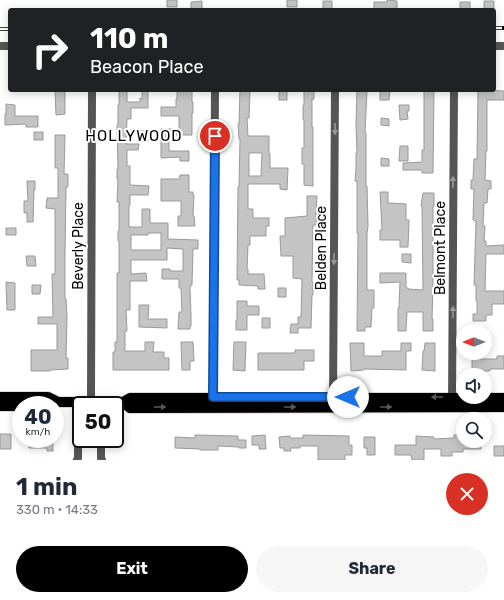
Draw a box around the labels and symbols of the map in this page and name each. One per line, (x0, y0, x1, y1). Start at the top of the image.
pin (198, 119, 232, 153)
one-way arrow (332, 123, 338, 136)
district label: HOLLYWOOD (85, 127, 183, 145)
one-way arrow (450, 175, 456, 188)
street label: Belmont Place (432, 201, 449, 295)
street label: Beverly Place (70, 202, 87, 290)
street label: Belden Place (313, 206, 330, 290)
one-way arrow (331, 253, 337, 266)
one-way arrow (449, 306, 456, 318)
north arrow (456, 324, 492, 360)
position arrow (327, 376, 369, 418)
one-way arrow (430, 394, 443, 400)
speed limit sign: 50 (72, 396, 124, 448)
one-way arrow (154, 404, 167, 410)
one-way arrow (284, 404, 297, 410)
one-way arrow (380, 404, 393, 410)

